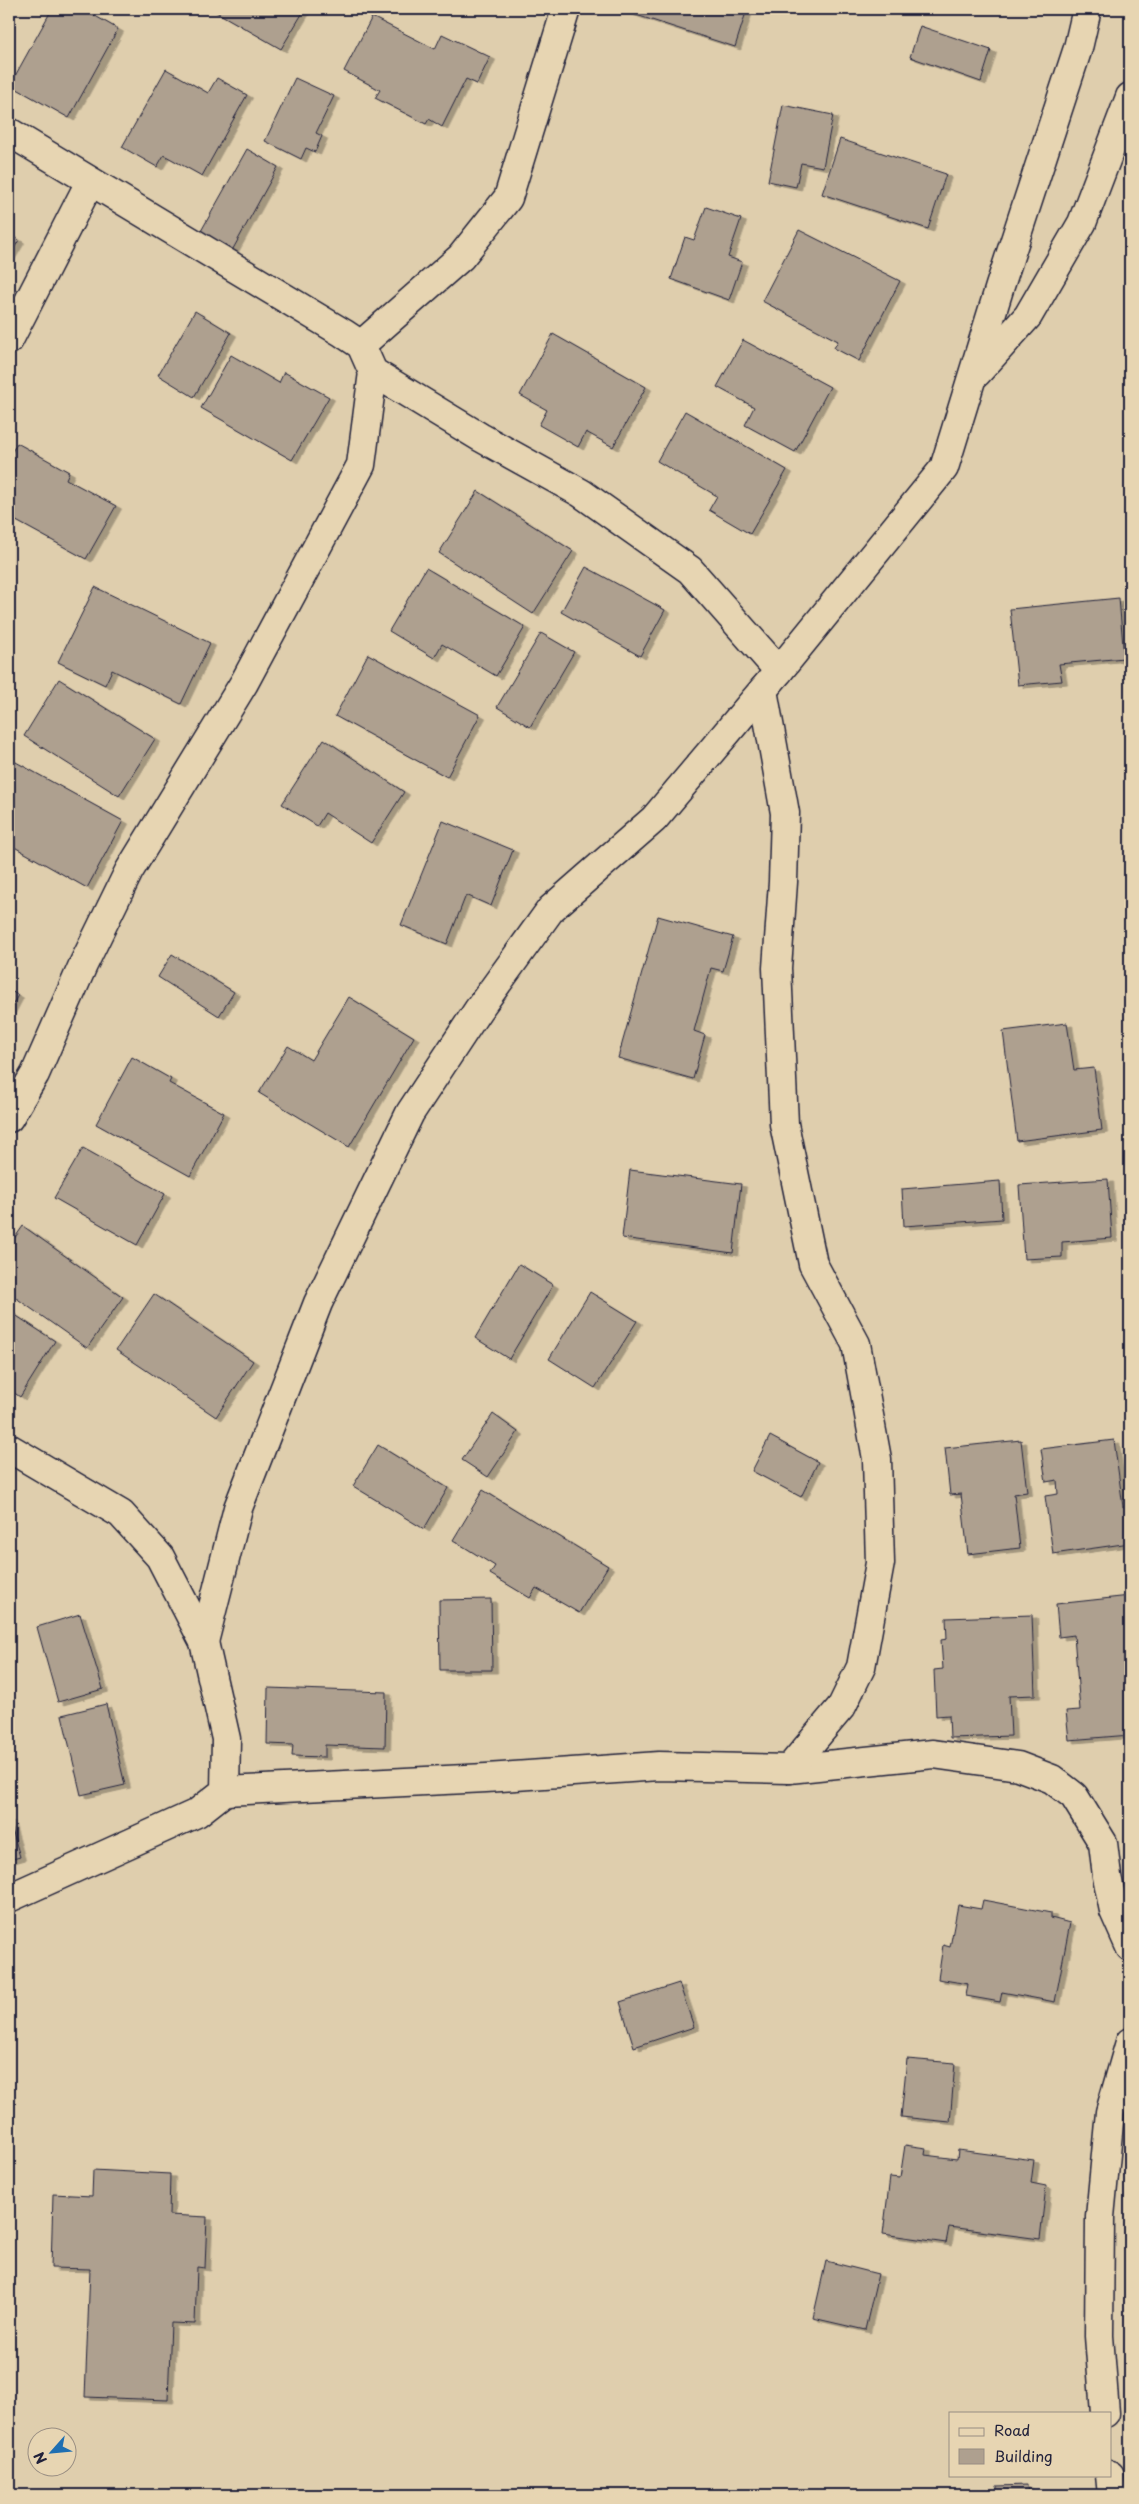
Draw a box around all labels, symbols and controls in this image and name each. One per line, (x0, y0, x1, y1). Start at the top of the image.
legend (949, 2412, 1112, 2476)
text: Road (994, 2418, 1030, 2441)
north arrow (28, 2426, 78, 2476)
text: Building (994, 2444, 1053, 2467)
text: N (28, 2448, 52, 2468)

